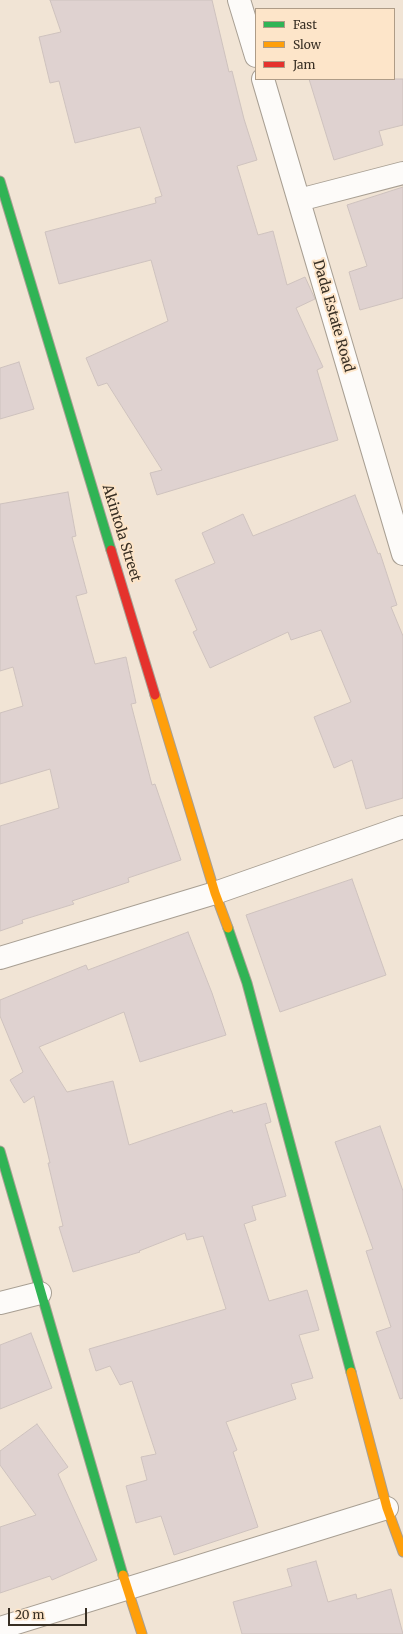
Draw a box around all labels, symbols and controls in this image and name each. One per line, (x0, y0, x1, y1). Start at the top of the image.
legend (255, 8, 395, 80)
text: Fast (293, 17, 317, 32)
text: Slow (293, 37, 321, 52)
text: Jam (293, 57, 315, 72)
street label: Dada Estate Road (309, 258, 357, 374)
street label: Akintola Street (98, 482, 144, 584)
scale bar (10, 1600, 89, 1626)
text: 20 m (15, 1607, 44, 1622)

